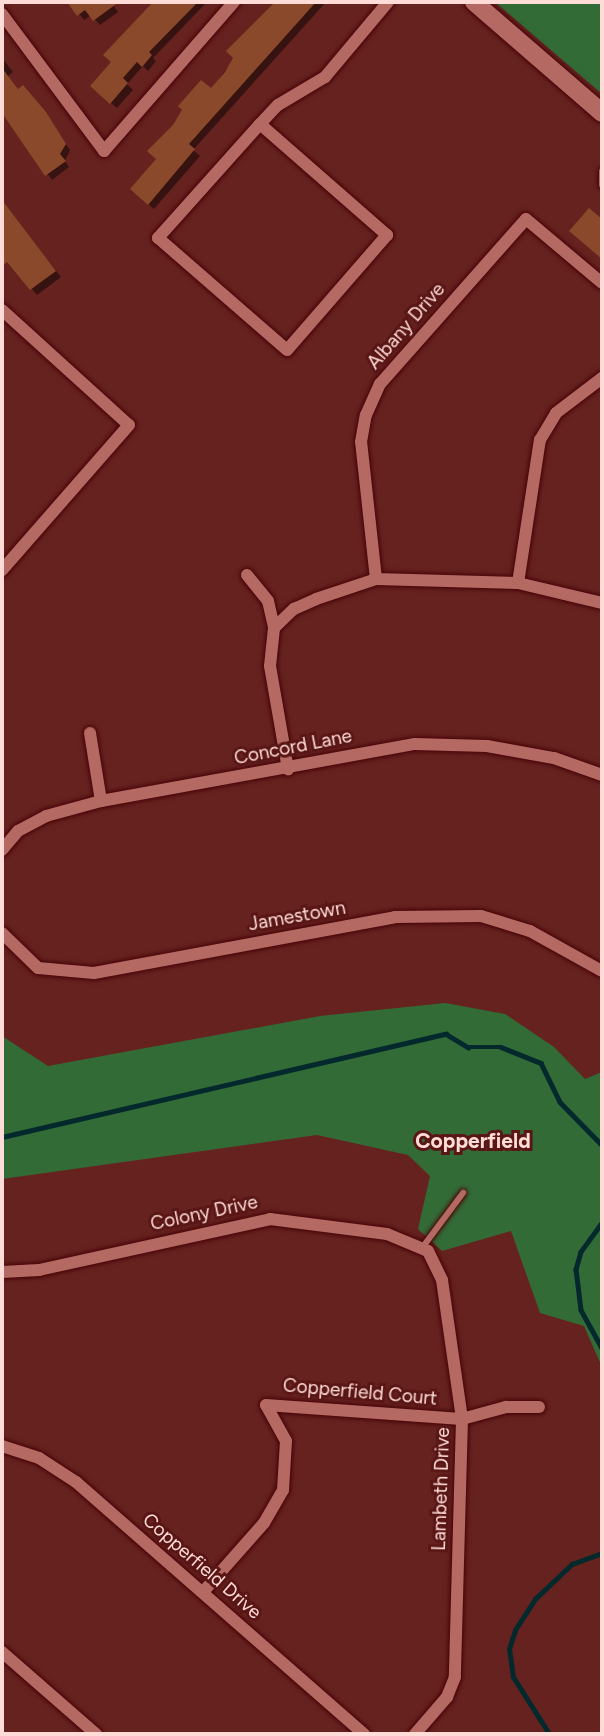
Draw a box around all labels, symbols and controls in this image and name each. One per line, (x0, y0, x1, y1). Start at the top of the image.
street label: Albany Drive (362, 278, 450, 374)
street label: Concord Lane (232, 724, 354, 770)
street label: Jamestown (247, 896, 347, 936)
district label: Copperfield (415, 1128, 531, 1154)
street label: Colony Drive (148, 1191, 260, 1235)
street label: Copperfield Court (282, 1374, 438, 1410)
street label: Lambeth Drive (427, 1427, 455, 1551)
street label: Copperfield Drive (138, 1508, 266, 1624)

